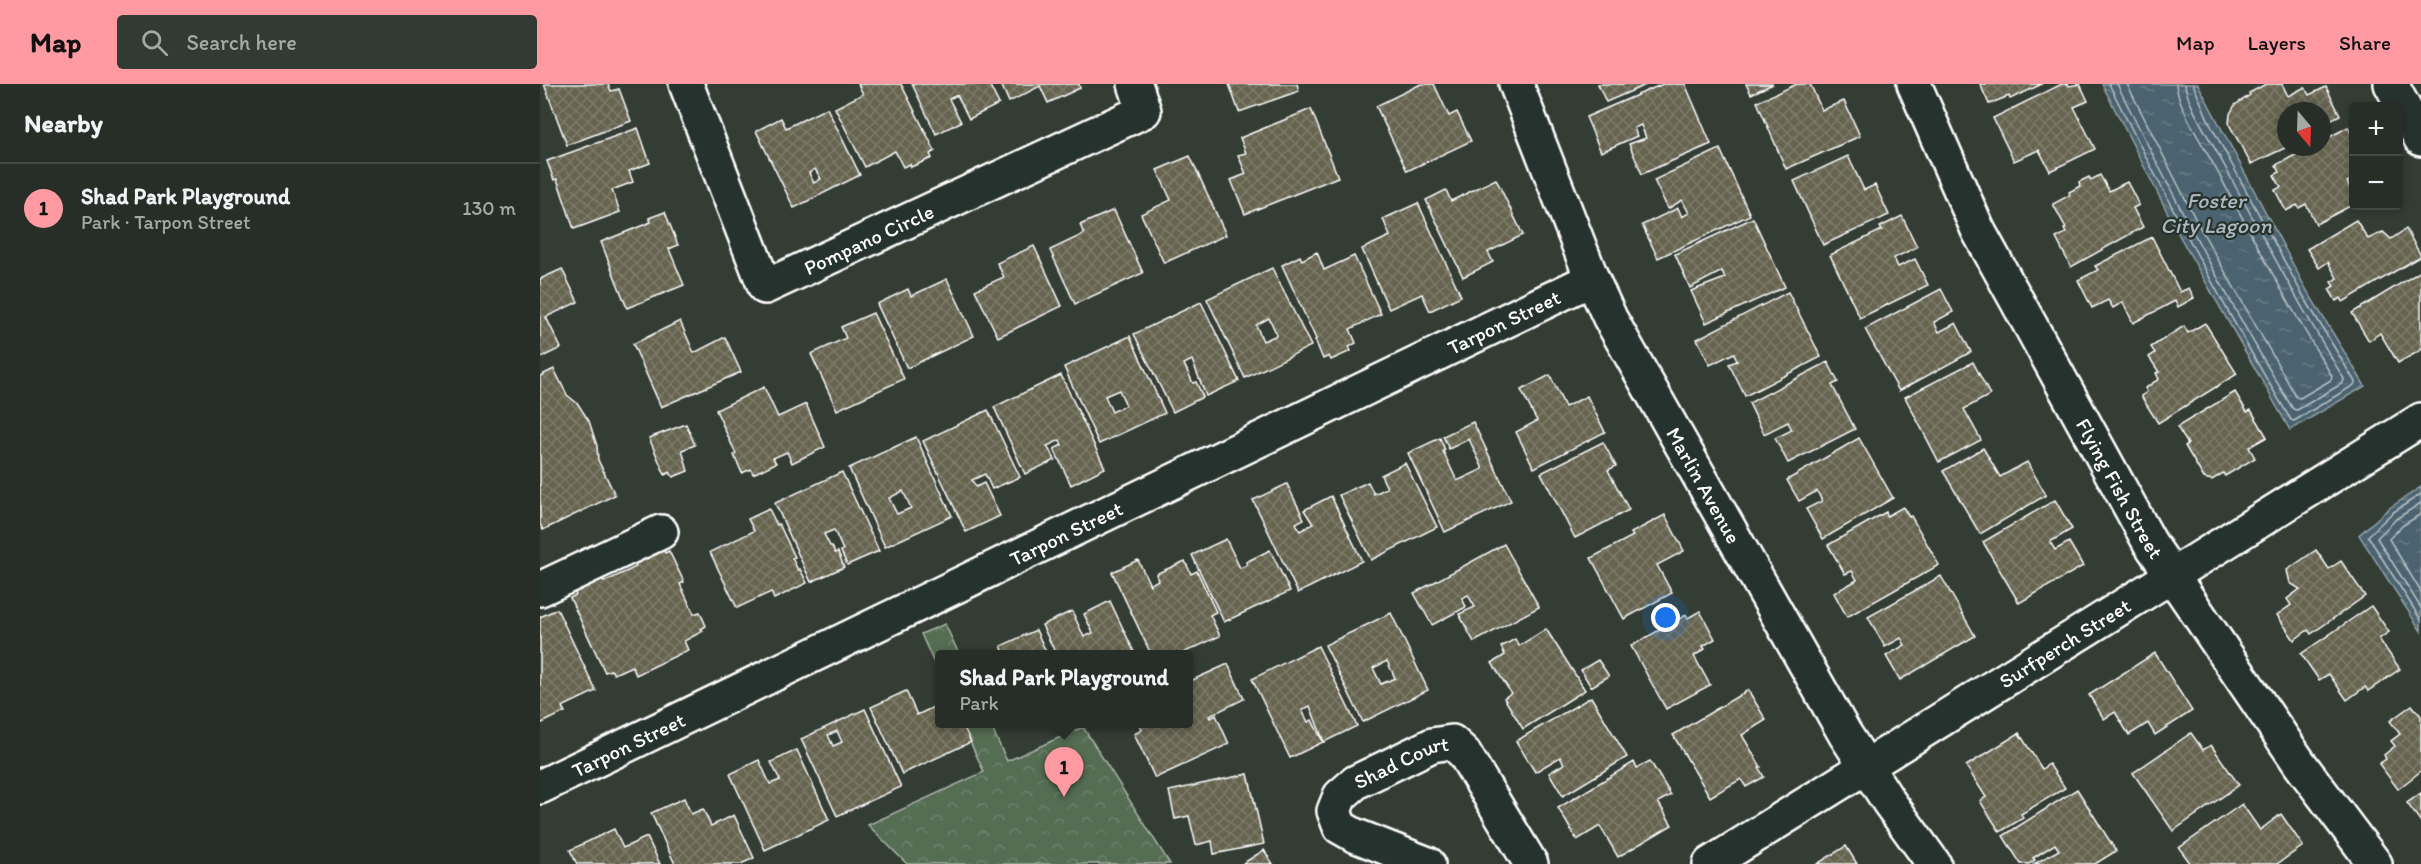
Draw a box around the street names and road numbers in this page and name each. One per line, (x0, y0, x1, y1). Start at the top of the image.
street label: Pompano Circle (800, 198, 938, 280)
street label: Tarpon Street (1443, 284, 1564, 360)
street label: Flying Fish Street (2071, 414, 2169, 563)
street label: Marlin Avenue (1662, 422, 1747, 548)
street label: Tarpon Street (1005, 495, 1127, 571)
street label: Surfperch Street (1994, 592, 2135, 693)
street label: Tarpon Street (568, 706, 689, 782)
street label: Shad Court (1349, 730, 1450, 794)

